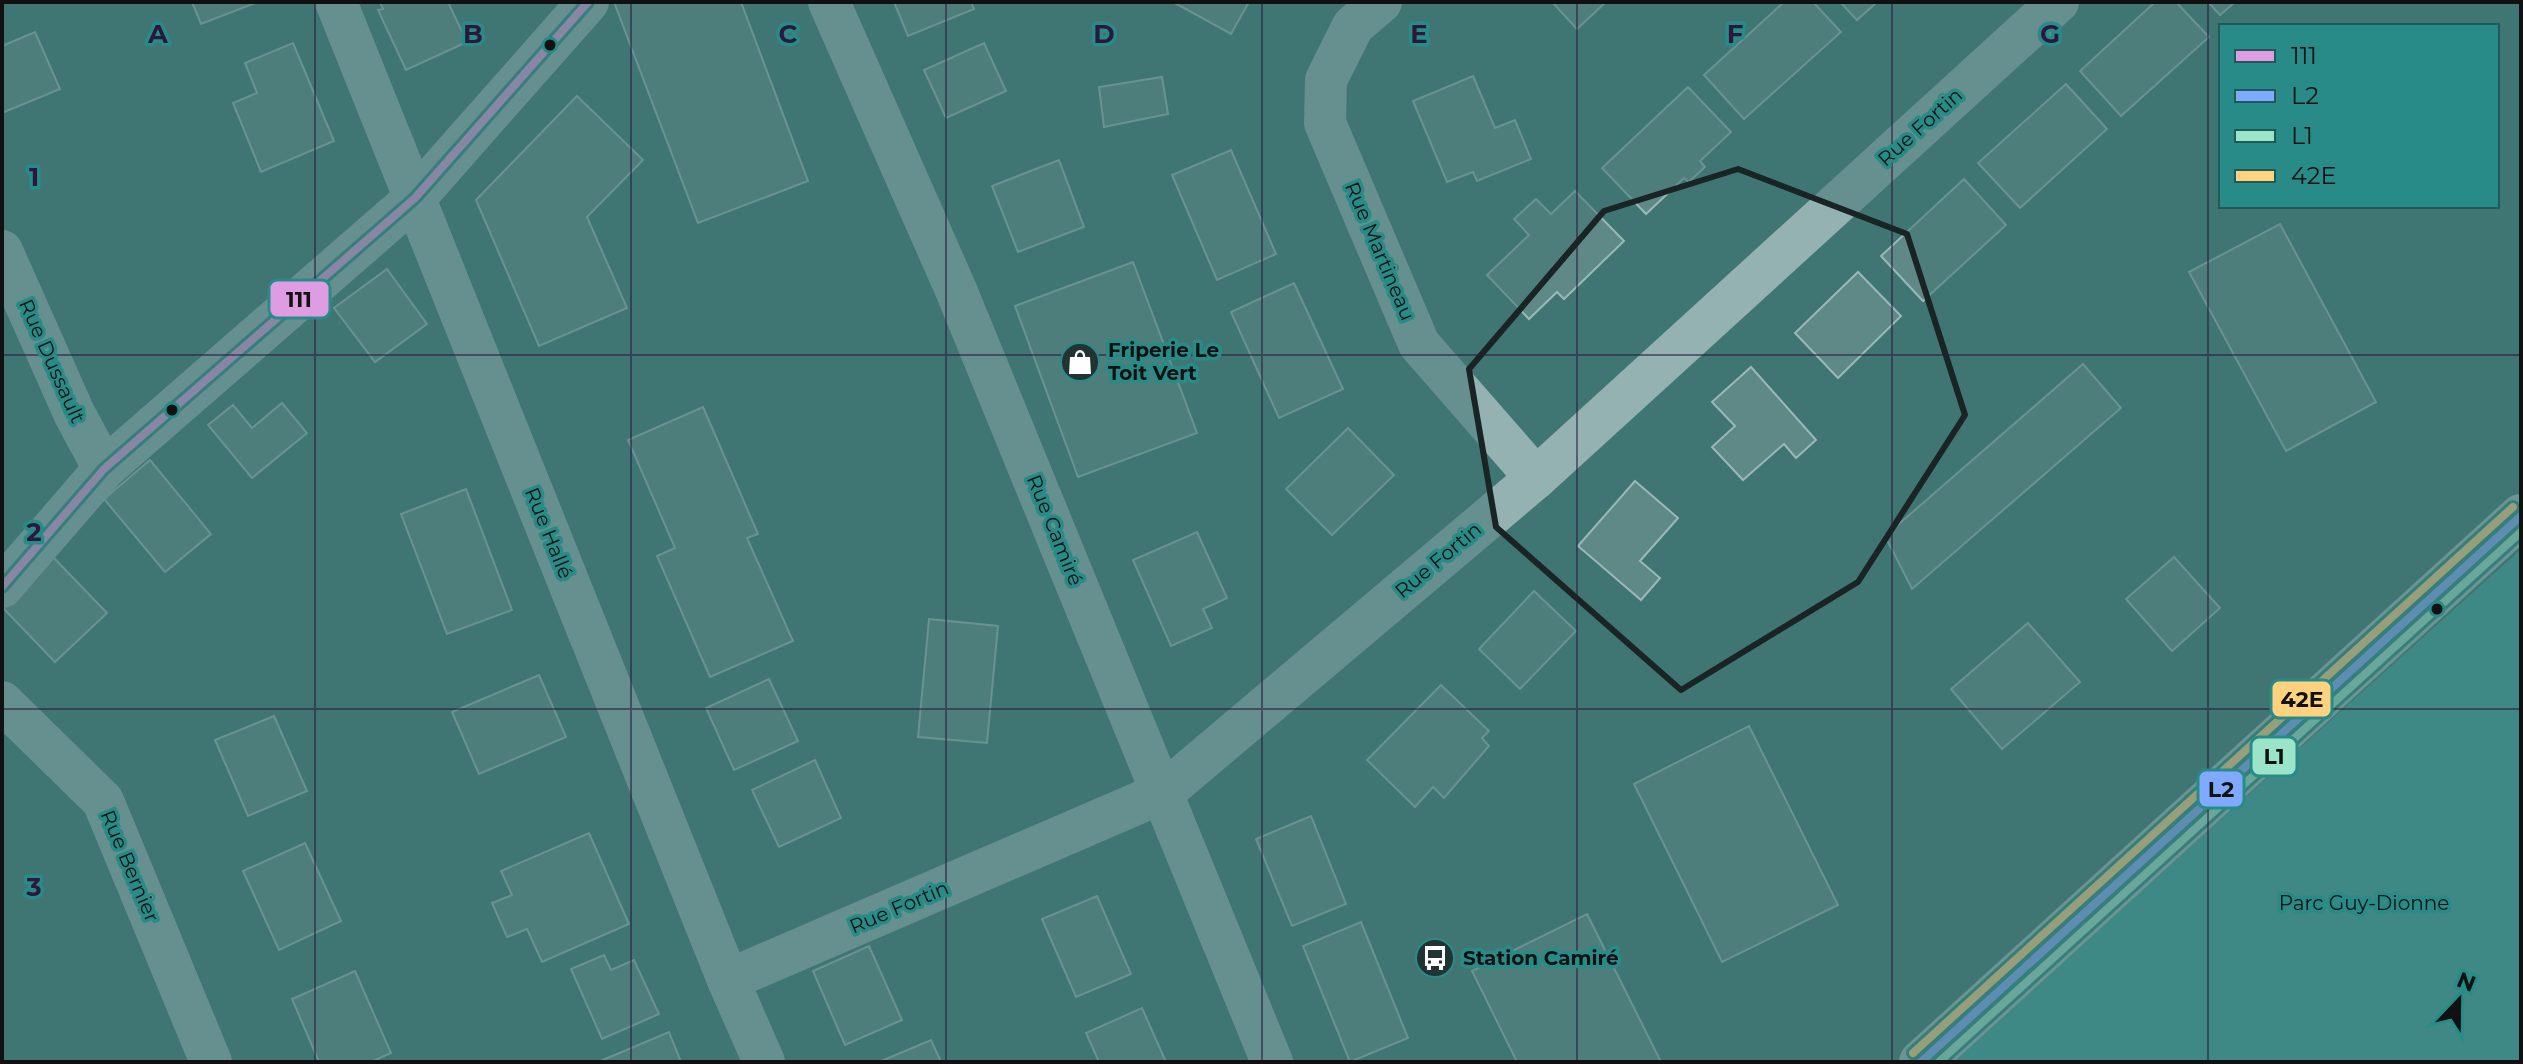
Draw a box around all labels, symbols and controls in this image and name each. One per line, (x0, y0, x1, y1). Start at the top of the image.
text: A (147, 18, 169, 50)
text: B (463, 18, 483, 50)
text: C (779, 18, 798, 50)
text: D (1093, 18, 1115, 50)
text: E (1410, 18, 1428, 50)
text: F (1727, 18, 1743, 50)
text: G (2040, 18, 2060, 50)
legend (2219, 24, 2499, 208)
unlabelled marker (542, 37, 558, 53)
text: 111 (2291, 41, 2317, 70)
text: L2 (2291, 81, 2319, 110)
street label: Rue Fortin (1873, 83, 1967, 171)
text: L1 (2291, 121, 2313, 150)
text: 1 (29, 161, 39, 193)
text: 42E (2291, 161, 2337, 190)
street label: Rue Martineau (1340, 178, 1420, 324)
line badge: 111 (269, 280, 330, 318)
text: 111 (286, 286, 312, 313)
street label: Rue Dussault (14, 295, 90, 427)
place label: Friperie Le Toit Vert (1108, 338, 1219, 385)
shop icon: Friperie Le Toit Vert (1059, 341, 1101, 383)
unlabelled marker (164, 402, 180, 418)
street label: Rue Camiré (1022, 471, 1088, 589)
street label: Rue Hallé (520, 484, 578, 582)
text: 2 (26, 516, 42, 548)
street label: Rue Fortin (1390, 517, 1486, 603)
unlabelled marker (2429, 601, 2445, 617)
line badge: 42E (2271, 680, 2332, 718)
text: 42E (2281, 686, 2323, 713)
line badge: L1 (2251, 737, 2297, 776)
text: L1 (2263, 743, 2285, 770)
line badge: L2 (2198, 770, 2244, 808)
text: L2 (2208, 776, 2234, 803)
street label: Rue Bernier (96, 806, 164, 926)
text: 3 (25, 871, 42, 903)
street label: Rue Fortin (846, 875, 952, 939)
park label: Parc Guy-Dionne (2279, 891, 2449, 915)
bus stop icon: Station Camiré (1414, 937, 1456, 979)
place label: Station Camiré (1463, 946, 1619, 970)
north arrow (2419, 960, 2499, 1040)
text: N (2453, 966, 2480, 998)

